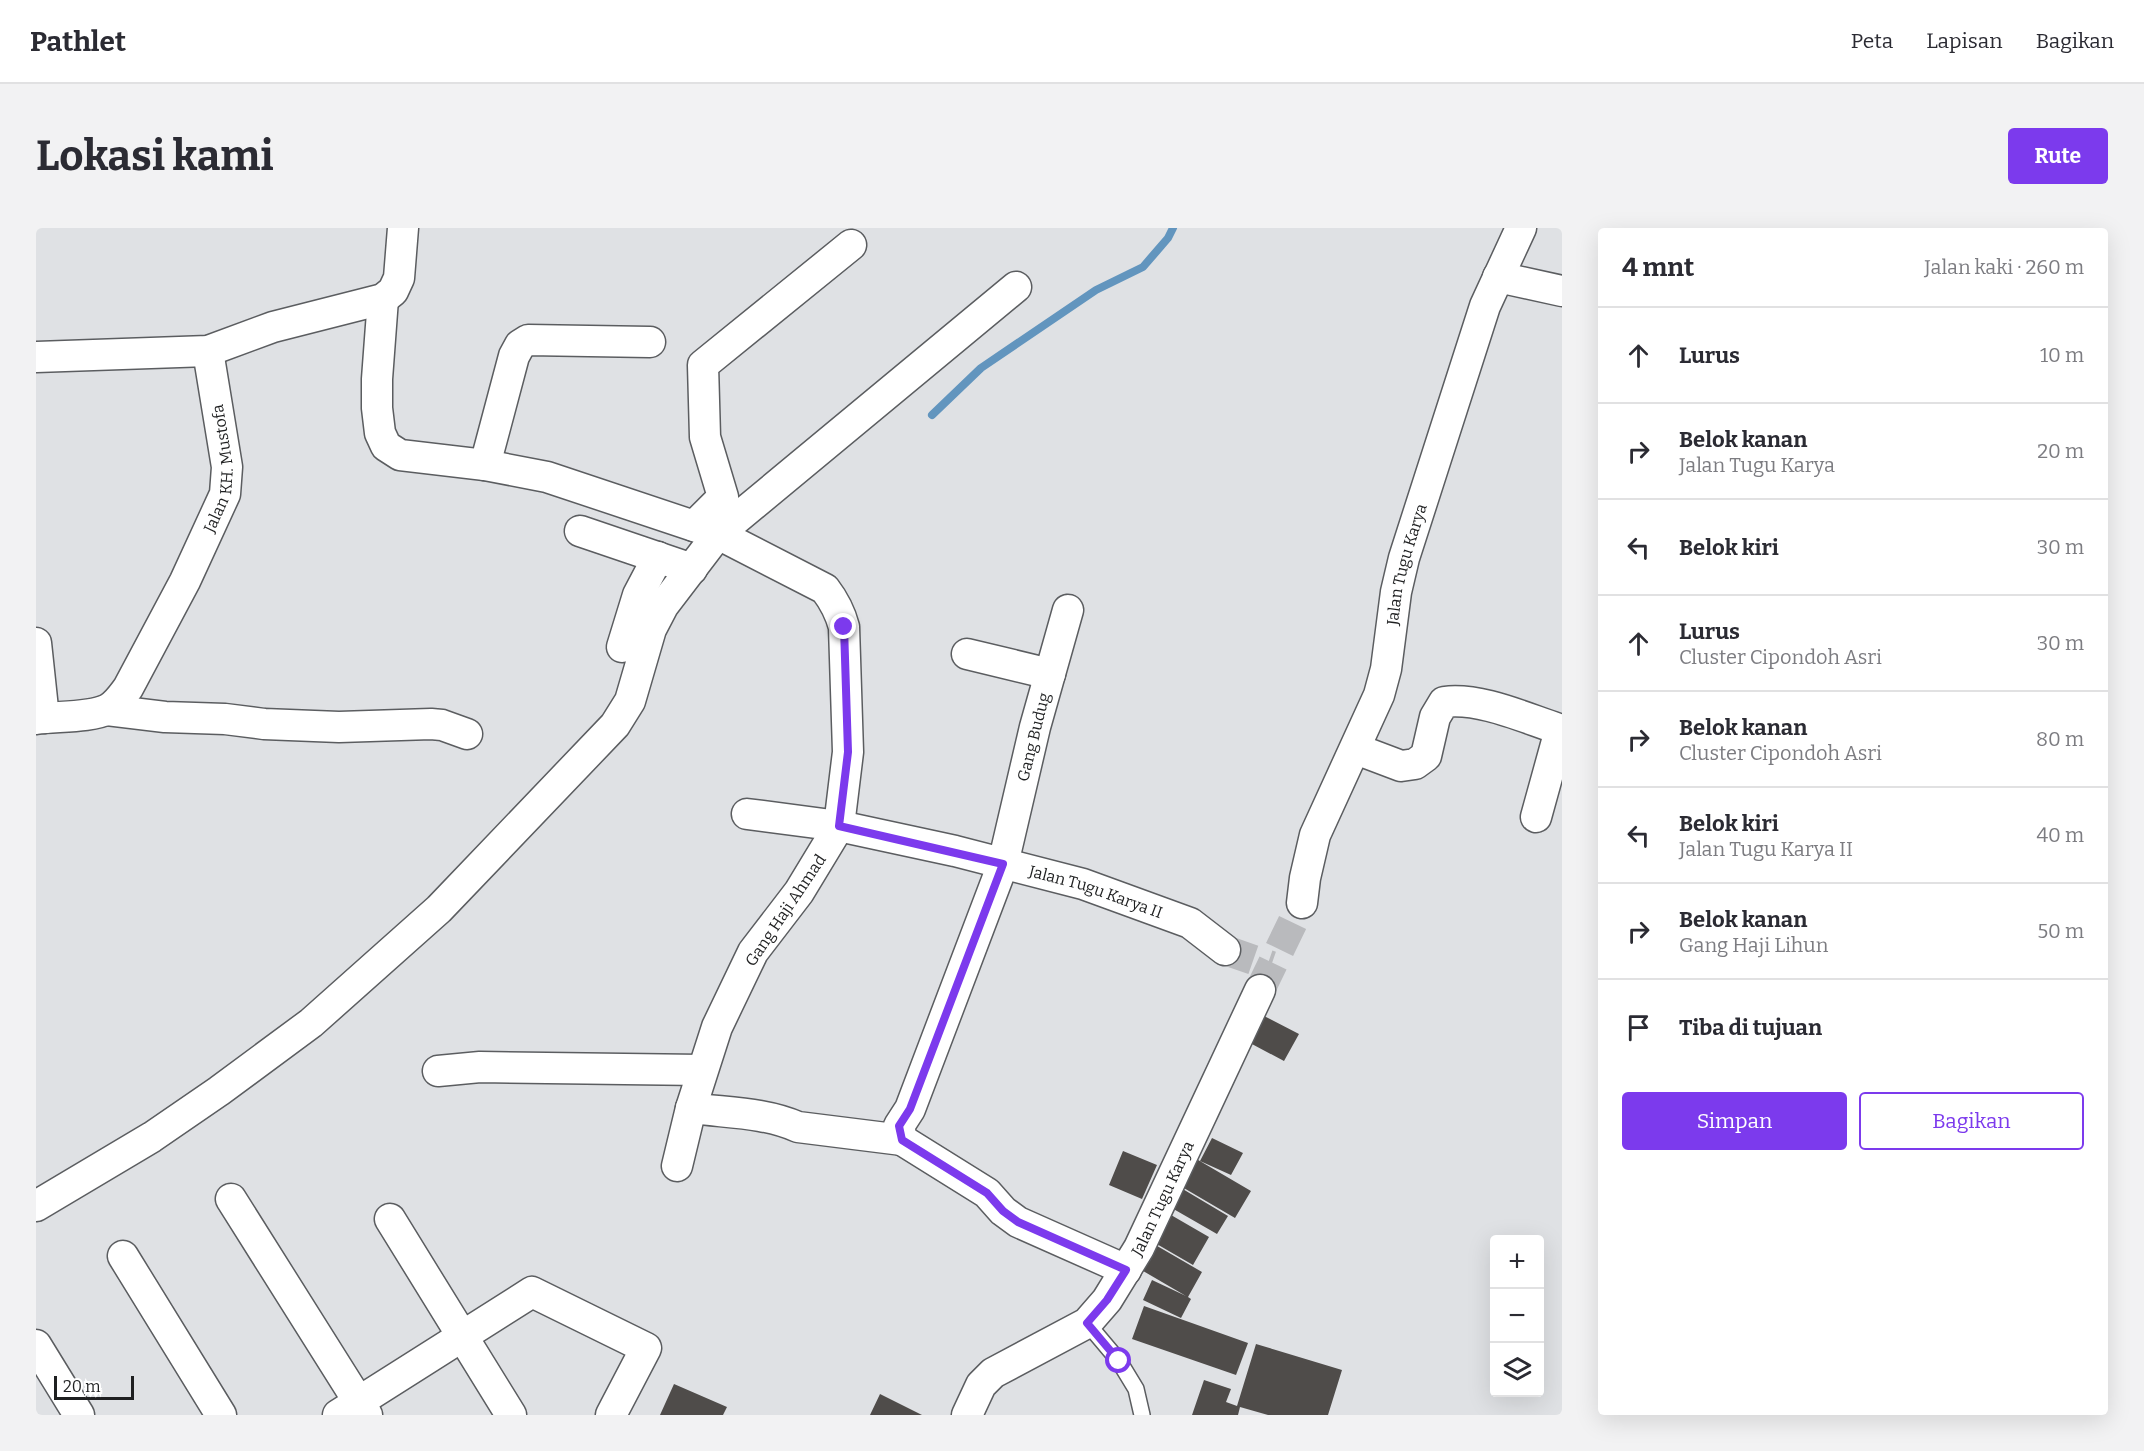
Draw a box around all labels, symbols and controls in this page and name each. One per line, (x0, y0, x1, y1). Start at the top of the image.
text: Pathlet (30, 25, 126, 58)
text: Peta (1851, 28, 1893, 54)
text: Lapisan (1926, 28, 2003, 54)
text: Bagikan (2036, 28, 2114, 54)
button: Rute (2008, 128, 2108, 184)
text: Lokasi kami (36, 131, 274, 181)
text: 4 mnt (1622, 252, 1694, 283)
text: Jalan kaki · 260 m (1924, 255, 2084, 279)
icon: ahead (1622, 339, 1655, 372)
text: Lurus (1679, 342, 1740, 369)
text: 10 m (2040, 343, 2084, 367)
street label: Jalan KH. Mustofa (199, 403, 237, 536)
text: Belok kanan (1679, 426, 1807, 453)
icon: right (1622, 435, 1655, 468)
text: 20 m (2037, 439, 2084, 463)
text: Jalan Tugu Karya (1679, 453, 1835, 477)
street label: Jalan Tugu Karya (1383, 501, 1431, 627)
icon: left (1622, 531, 1655, 564)
text: Belok kiri (1679, 534, 1779, 561)
text: 30 m (2037, 535, 2084, 559)
route end (830, 613, 856, 639)
text: Lurus (1679, 618, 1740, 645)
icon: ahead (1622, 627, 1655, 660)
text: 30 m (2037, 631, 2084, 655)
text: Cluster Cipondoh Asri (1679, 645, 1882, 669)
street label: Gang Budug (1013, 691, 1054, 784)
text: Belok kanan (1679, 714, 1807, 741)
icon: right (1622, 723, 1655, 756)
text: 80 m (2036, 727, 2084, 751)
text: Cluster Cipondoh Asri (1679, 741, 1882, 765)
text: Belok kiri (1679, 810, 1779, 837)
icon: left (1622, 819, 1655, 852)
text: 40 m (2036, 823, 2084, 847)
text: Jalan Tugu Karya II (1679, 837, 1853, 861)
street label: Gang Haji Ahmad (741, 850, 830, 970)
street label: Jalan Tugu Karya II (1026, 861, 1165, 922)
text: Belok kanan (1679, 906, 1807, 933)
icon: right (1622, 915, 1655, 948)
text: 50 m (2037, 919, 2084, 943)
text: Gang Haji Lihun (1679, 933, 1828, 957)
icon: arrive (1622, 1011, 1655, 1044)
text: Tiba di tujuan (1679, 1014, 1822, 1041)
button: Simpan (1622, 1092, 1847, 1150)
button: Bagikan (1859, 1092, 2084, 1150)
street label: Jalan Tugu Karya (1127, 1138, 1198, 1261)
map controls (1490, 1235, 1544, 1397)
button: + (1490, 1235, 1544, 1289)
button: − (1490, 1289, 1544, 1343)
button: layers (1490, 1343, 1544, 1397)
route start (1105, 1347, 1131, 1373)
scale bar (54, 1373, 134, 1400)
text: 20 m (63, 1377, 100, 1396)

